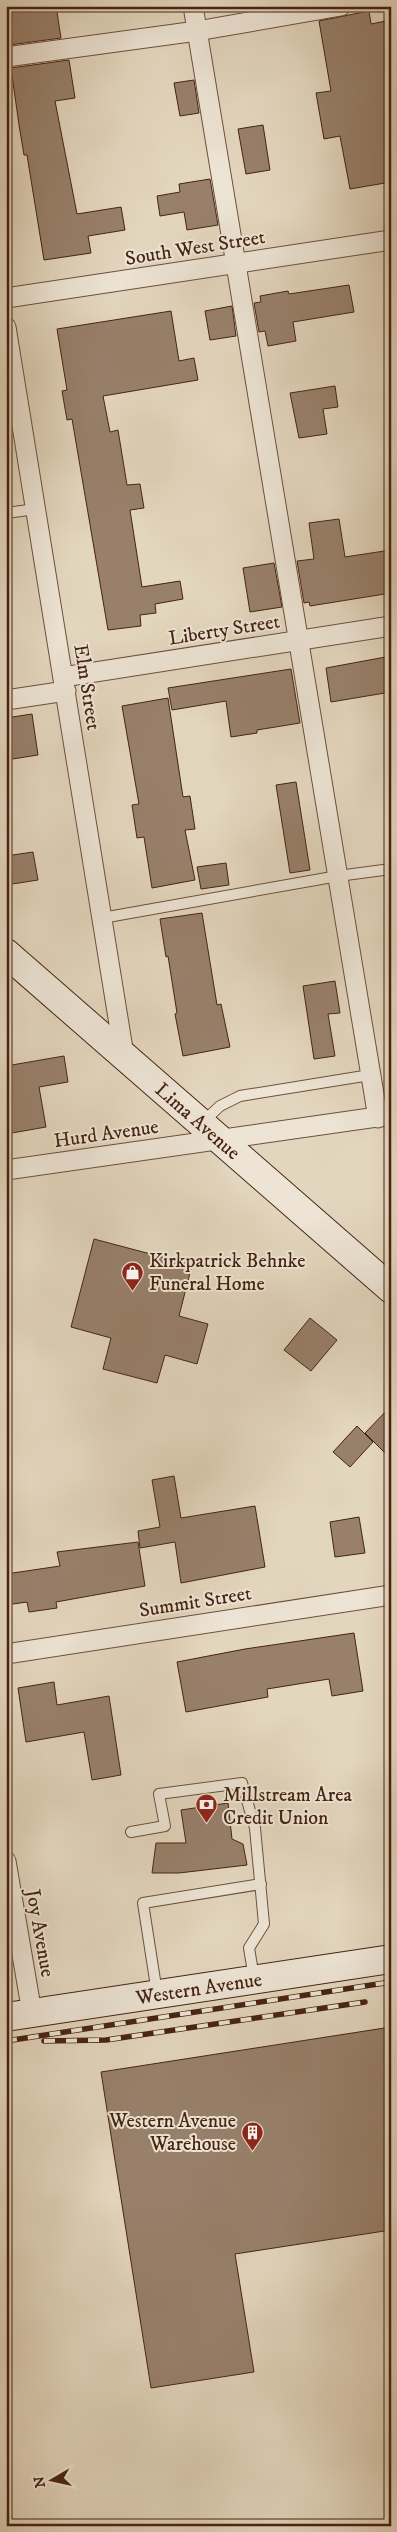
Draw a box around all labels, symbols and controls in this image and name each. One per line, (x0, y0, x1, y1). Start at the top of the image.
street label: South West Street (123, 225, 267, 272)
street label: Liberty Street (167, 609, 282, 652)
street label: Elm Street (67, 642, 106, 732)
street label: Lima Avenue (149, 1078, 245, 1166)
street label: Hurd Avenue (52, 1115, 160, 1154)
place label: Kirkpatrick Behnke Funeral Home (149, 1249, 306, 1297)
shop icon: Kirkpatrick Behnke Funeral Home (121, 1260, 145, 1291)
street label: Summit Street (137, 1581, 253, 1624)
place label: Millstream Area Credit Union (223, 1783, 353, 1831)
bank icon: Millstream Area Credit Union (195, 1793, 219, 1824)
street label: Joy Avenue (19, 1885, 60, 1979)
street label: Western Avenue (133, 1968, 264, 2011)
place label: Western Avenue Warehouse (108, 2109, 236, 2157)
building icon: Western Avenue Warehouse (240, 2120, 264, 2151)
north arrow (28, 2454, 78, 2504)
text: N (30, 2474, 50, 2489)

